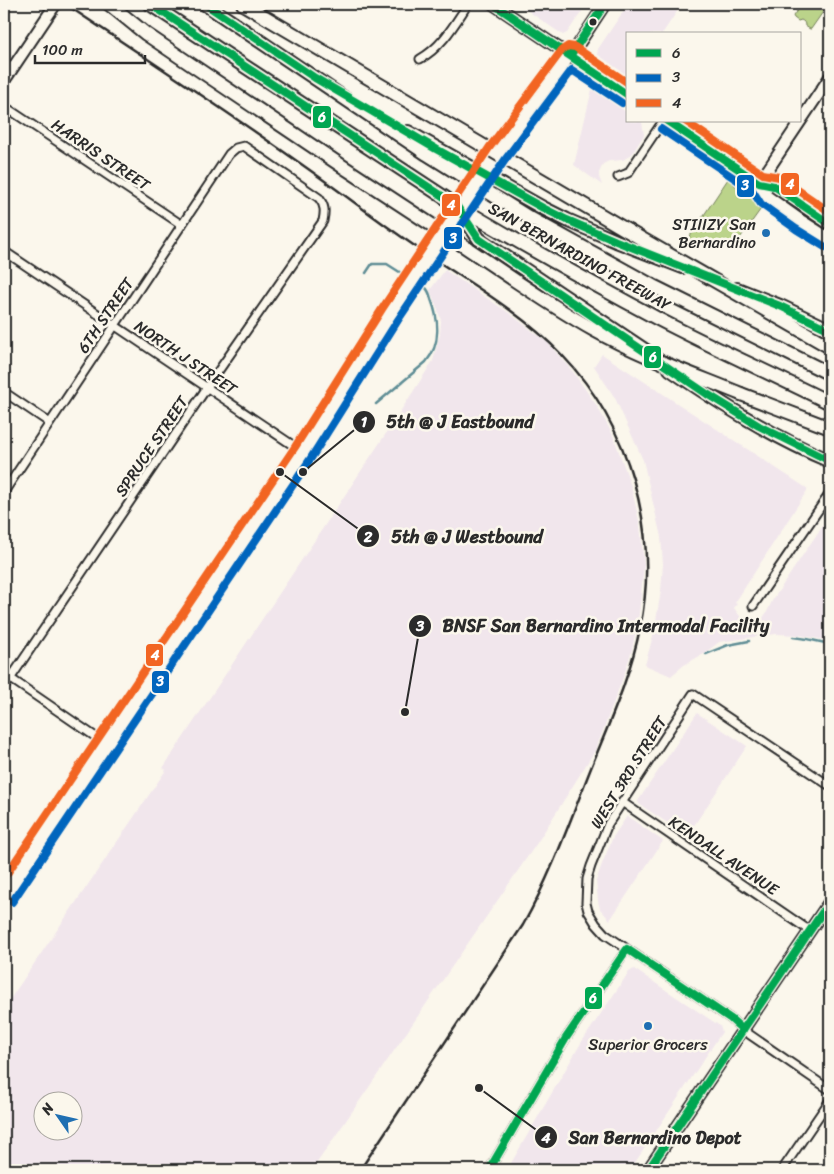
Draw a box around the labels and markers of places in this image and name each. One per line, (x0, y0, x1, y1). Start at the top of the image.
unlabelled marker (588, 17, 598, 27)
place label: STIIIZY San Bernardino (672, 210, 756, 257)
marker: STIIIZY San Bernardino (760, 227, 772, 239)
callout: 5th @ J Eastbound (351, 406, 544, 439)
callout: 5th @ J Westbound (356, 520, 552, 553)
callout: BNSF San Bernardino Intermodal Facility (407, 609, 779, 642)
marker: Superior Grocers (642, 1020, 654, 1032)
place label: Superior Grocers (588, 1030, 708, 1059)
callout: San Bernardino Depot (533, 1121, 752, 1154)

